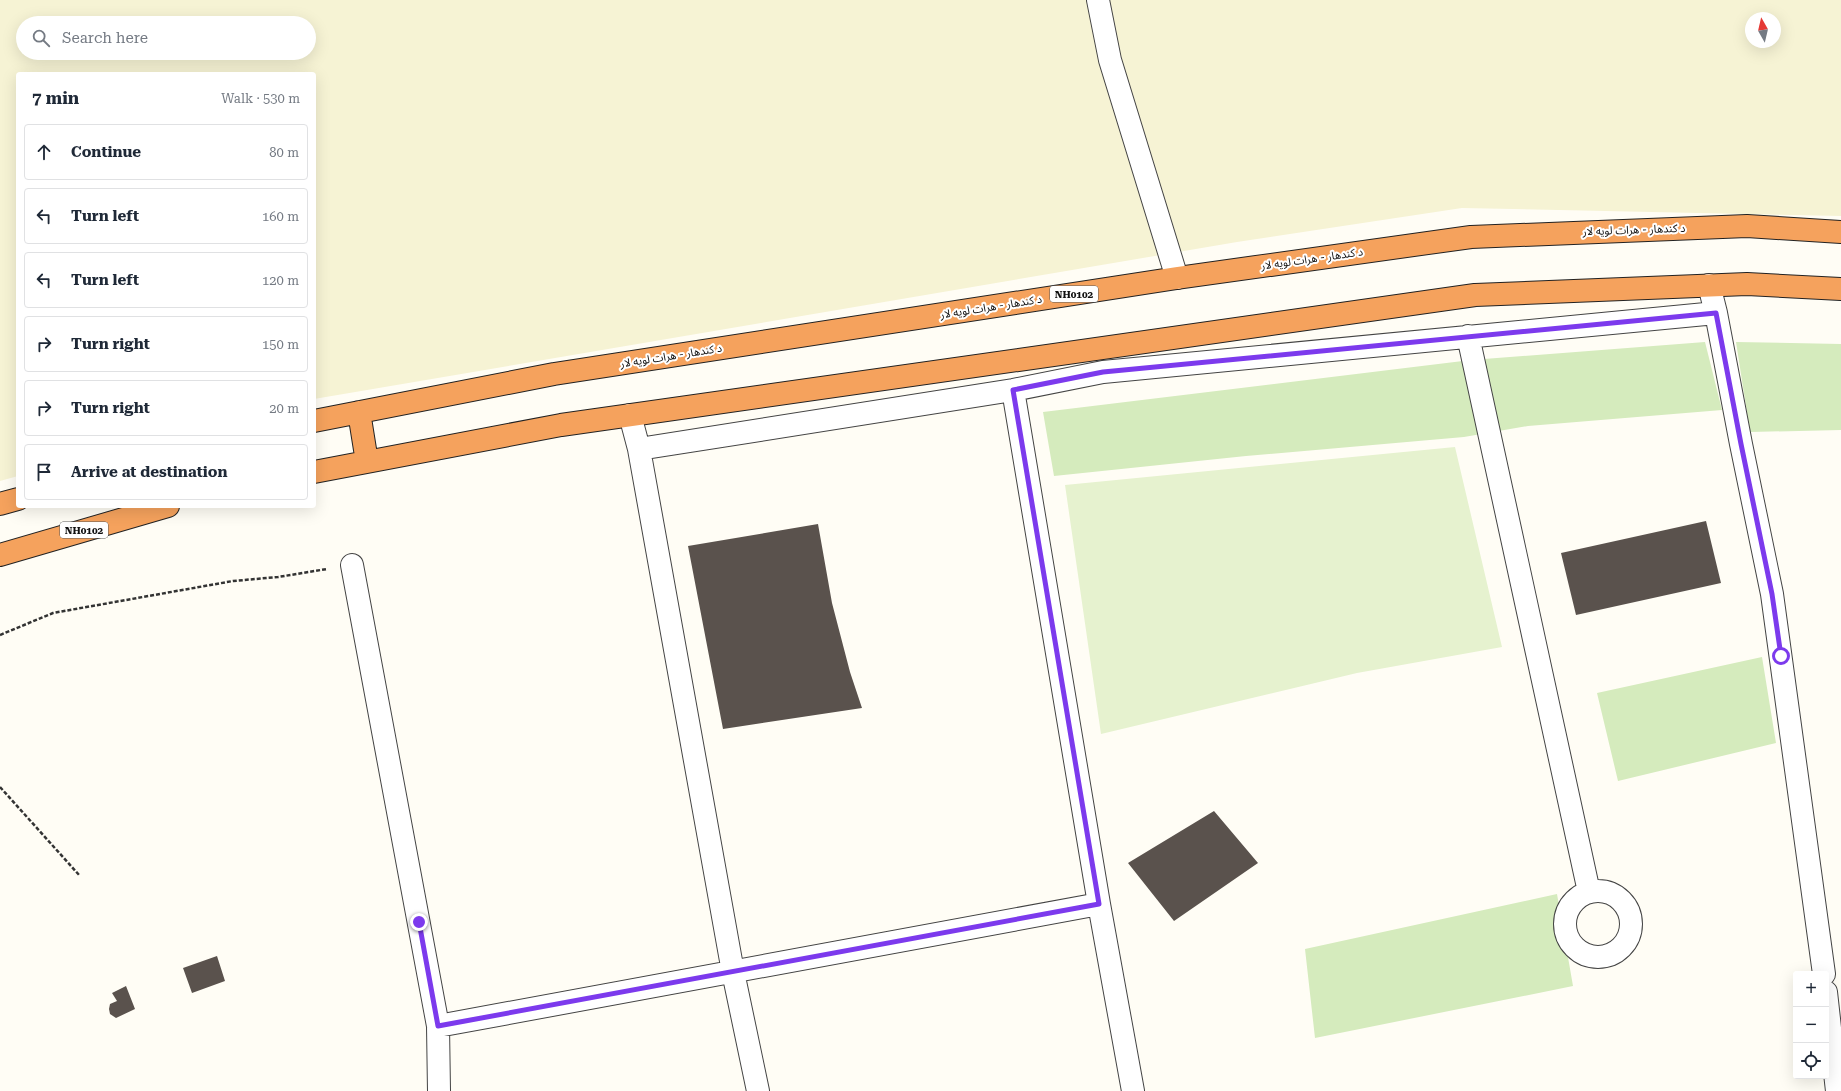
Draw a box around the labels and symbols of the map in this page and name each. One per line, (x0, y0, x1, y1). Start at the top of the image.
north arrow (1745, 12, 1781, 48)
street label: د کندهار - هرات لويه لار (1581, 222, 1686, 238)
street label: د کندهار - هرات لويه لار (1259, 245, 1364, 273)
road number: NH0102 (1050, 286, 1098, 302)
street label: د کندهار - هرات لويه لار (938, 293, 1043, 322)
street label: د کندهار - هرات لويه لار (618, 342, 723, 371)
road number: NH0102 (60, 522, 108, 538)
route start (1772, 647, 1790, 665)
route end (410, 913, 428, 931)

